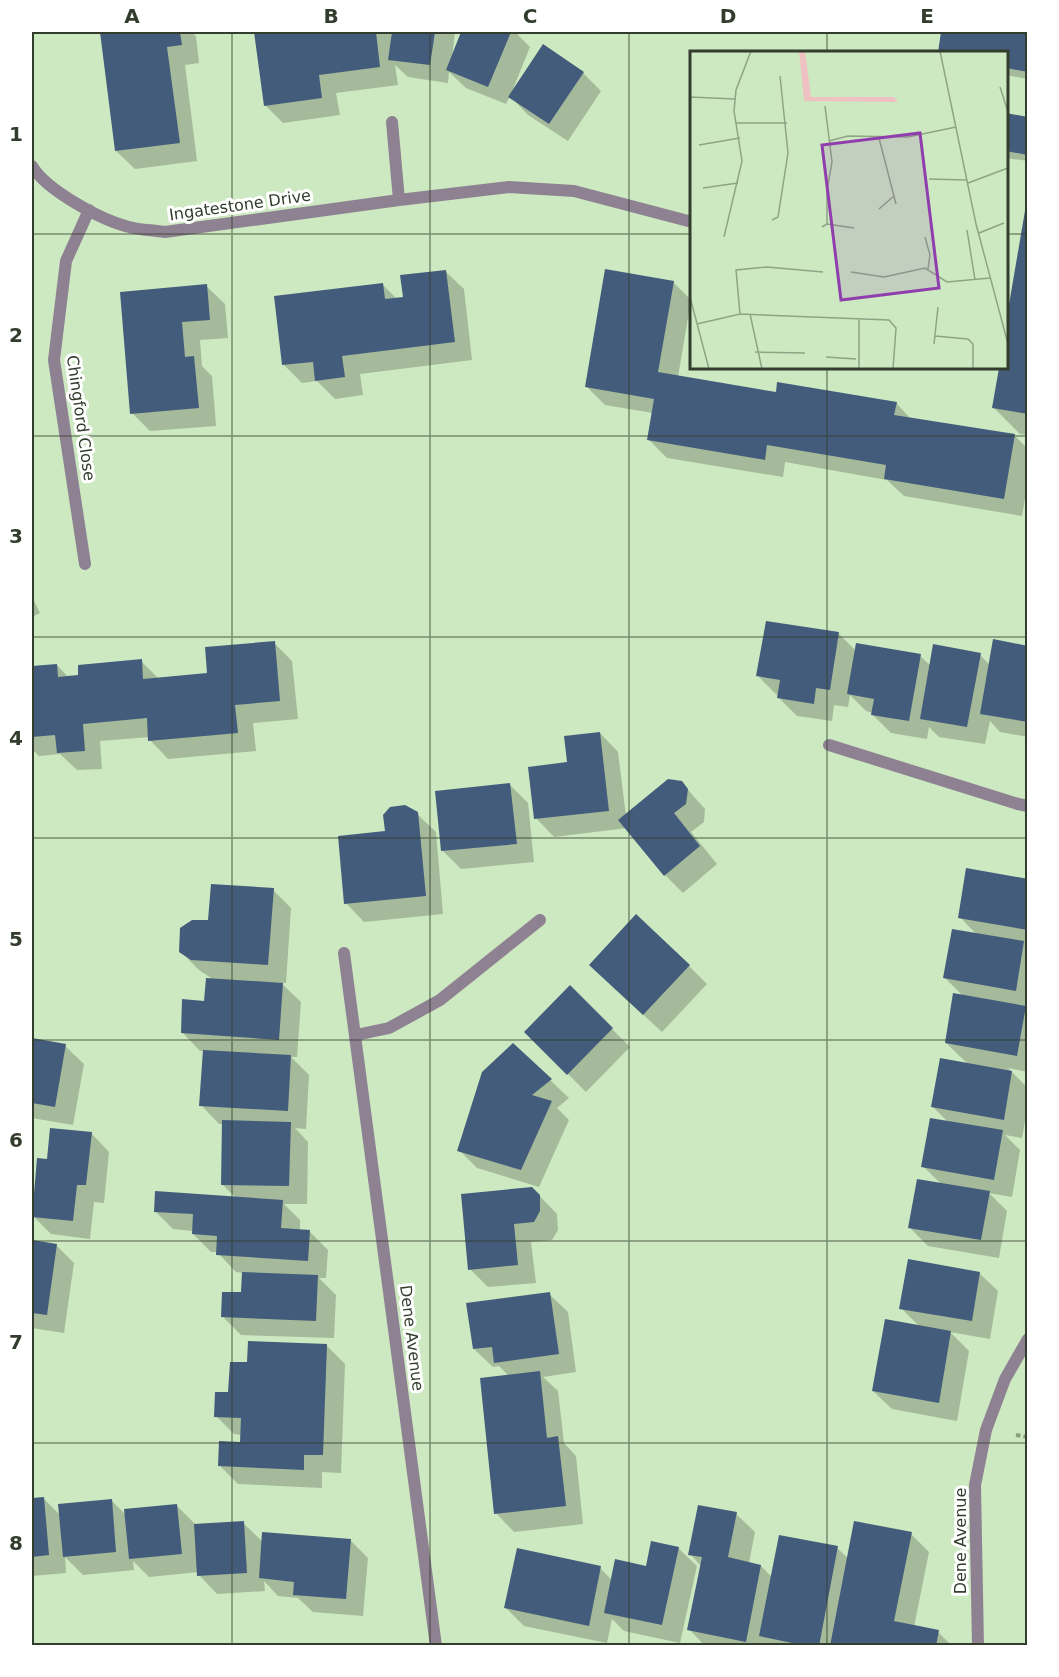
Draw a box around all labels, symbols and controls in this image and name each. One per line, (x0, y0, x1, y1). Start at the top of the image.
text: A (124, 4, 140, 28)
text: B (323, 4, 339, 28)
text: C (523, 4, 537, 28)
text: D (720, 4, 736, 28)
text: E (920, 4, 934, 28)
inset map (690, 51, 1008, 369)
text: 1 (9, 122, 23, 146)
street label: Ingatestone Drive (168, 186, 312, 224)
text: 2 (9, 323, 23, 347)
street label: Chingford Close (63, 354, 99, 482)
text: 3 (9, 524, 23, 548)
text: 4 (9, 726, 23, 750)
text: 5 (9, 927, 23, 951)
text: 6 (9, 1128, 23, 1152)
street label: Dene Avenue (396, 1284, 428, 1392)
text: 7 (9, 1330, 23, 1354)
street label: Dene Avenue (951, 1488, 970, 1594)
text: 8 (9, 1531, 23, 1555)

